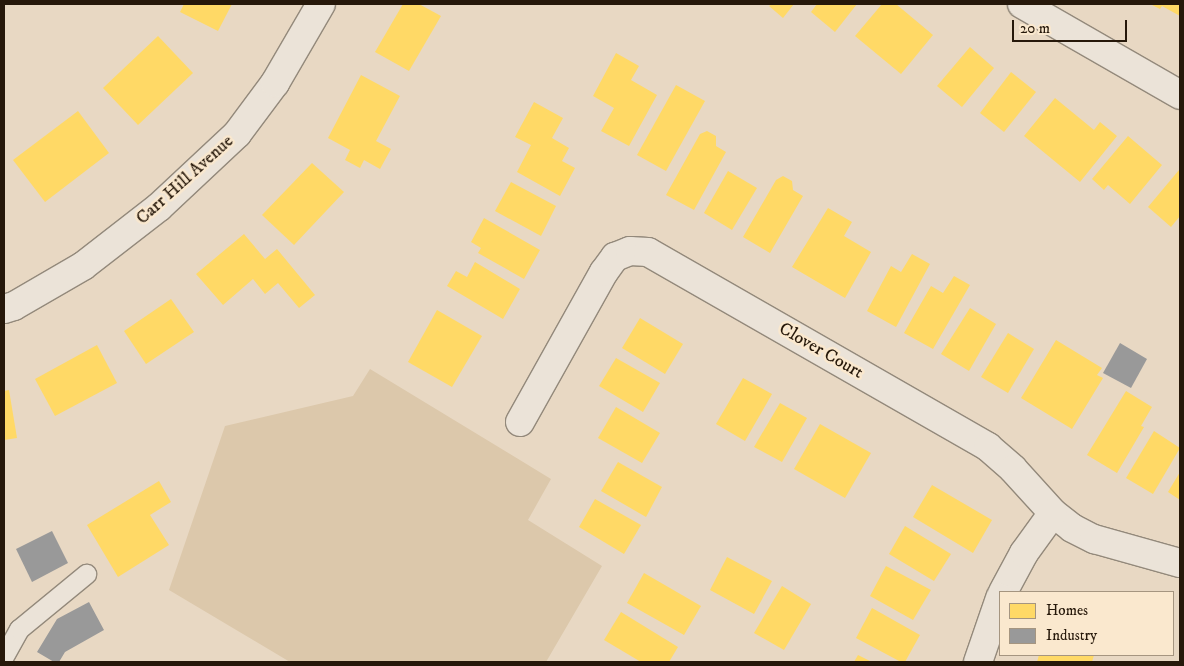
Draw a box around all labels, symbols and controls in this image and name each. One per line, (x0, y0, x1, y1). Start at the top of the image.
scale bar (1014, 10, 1129, 42)
text: 20 m (1020, 19, 1050, 38)
street label: Carr Hill Avenue (132, 131, 238, 229)
street label: Clover Court (775, 318, 867, 384)
legend (999, 591, 1174, 656)
text: Homes (1046, 601, 1088, 620)
text: Industry (1046, 626, 1097, 645)

